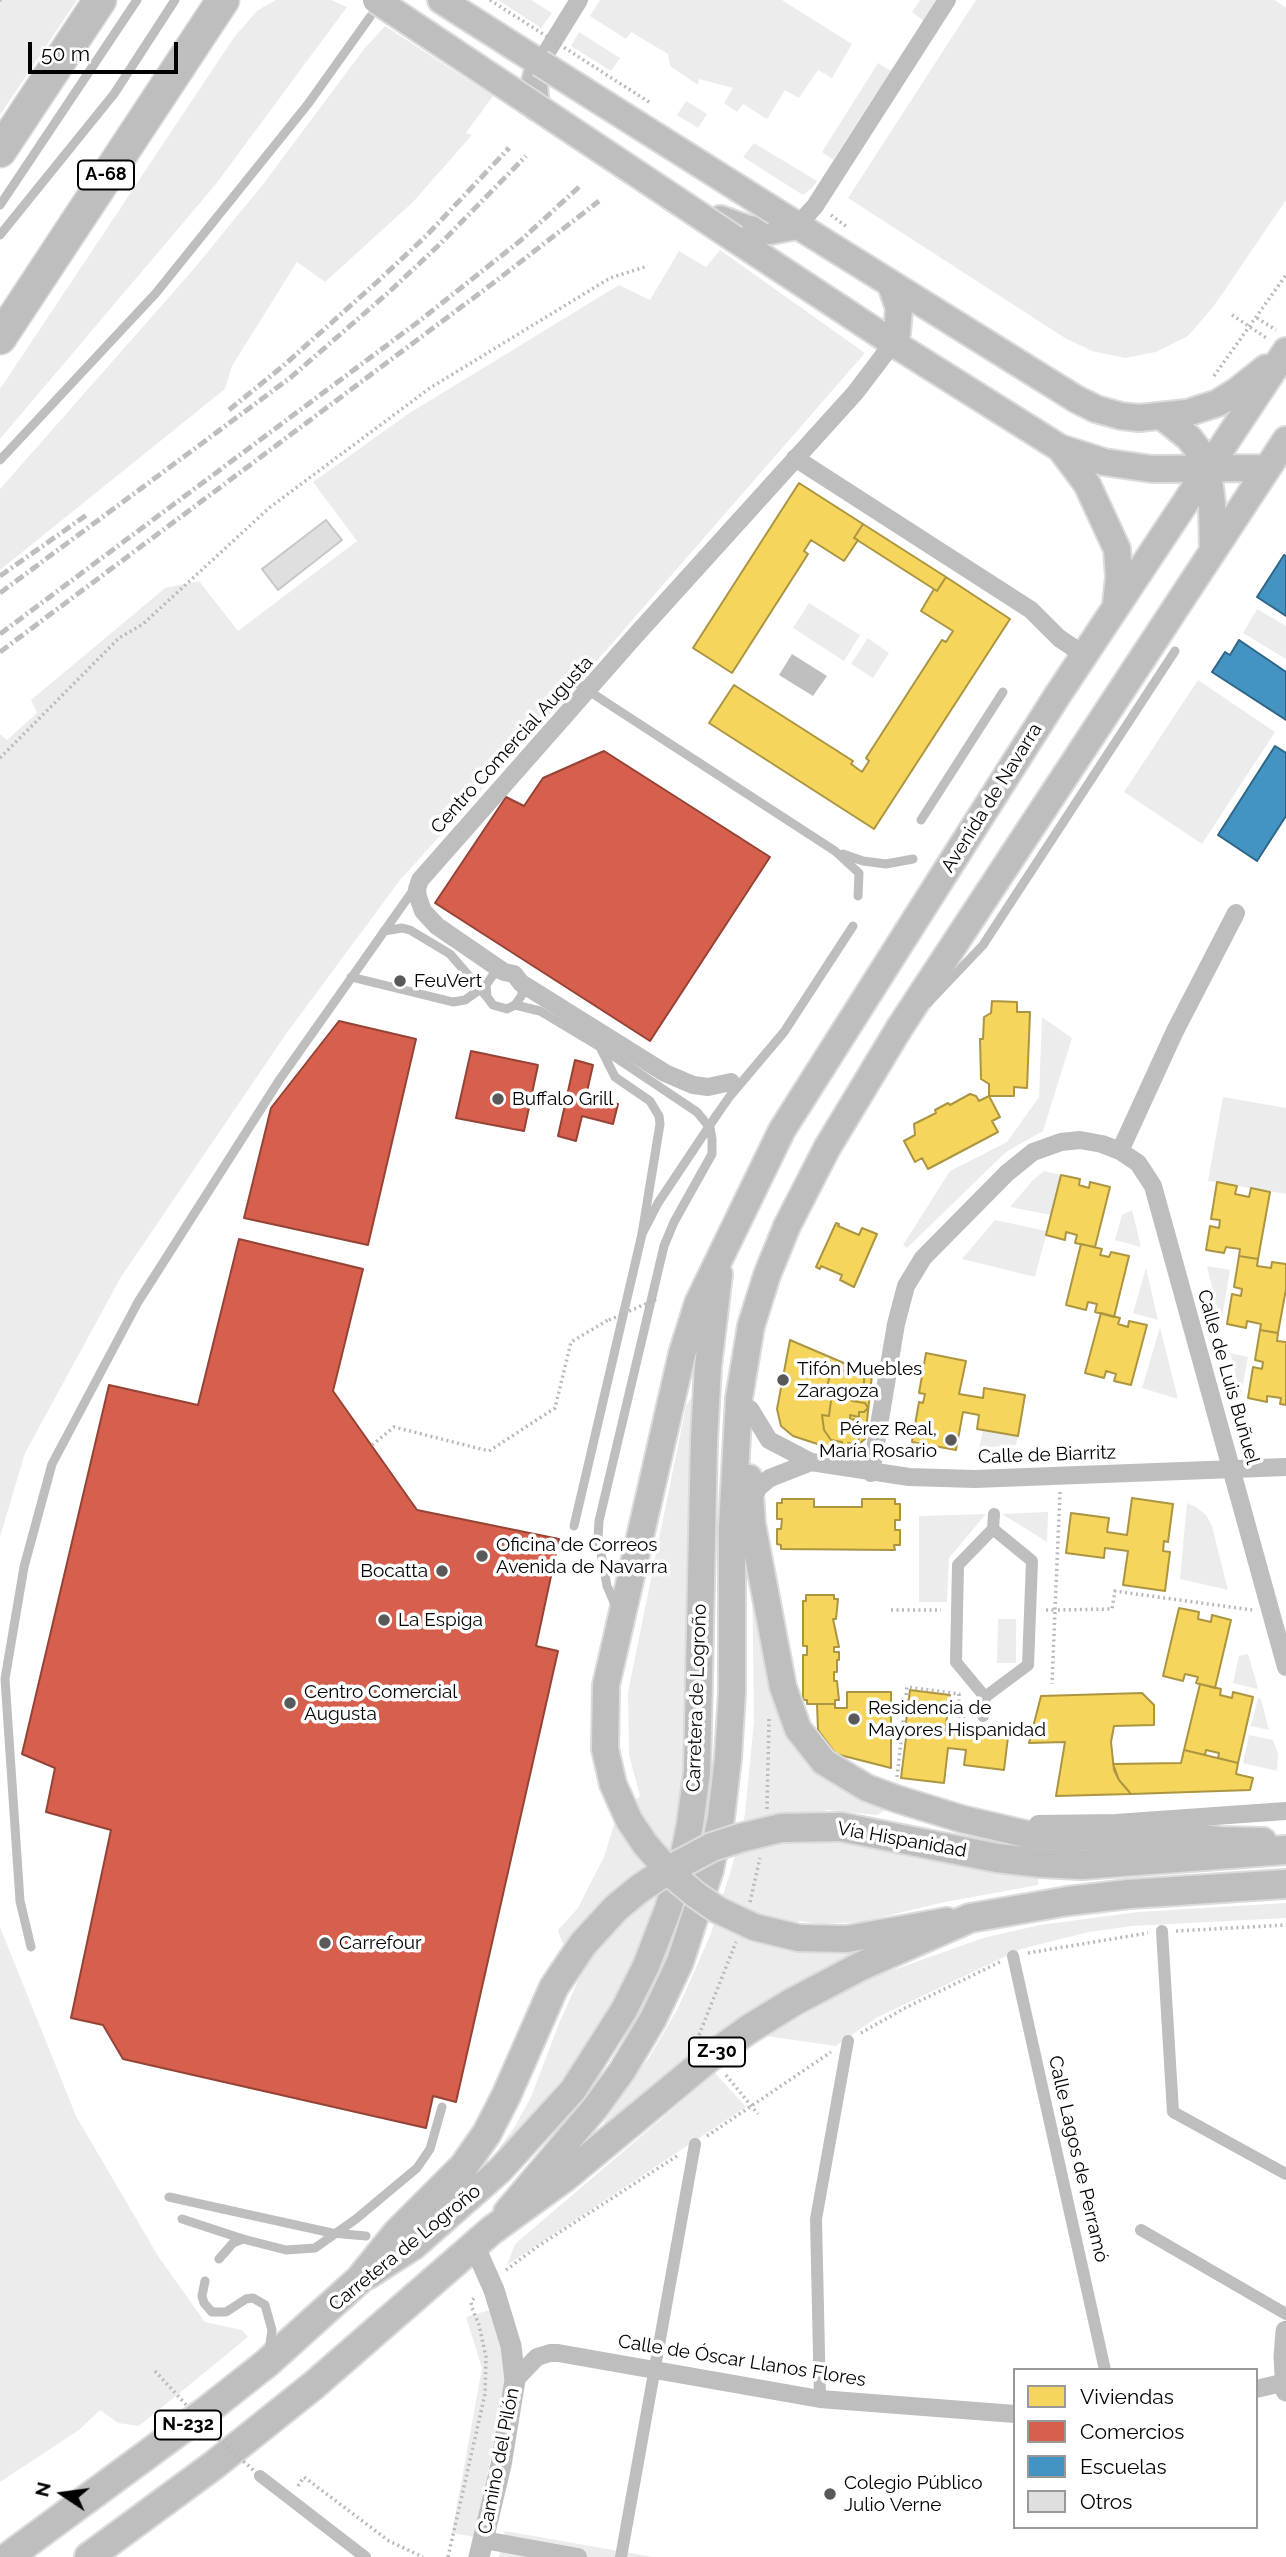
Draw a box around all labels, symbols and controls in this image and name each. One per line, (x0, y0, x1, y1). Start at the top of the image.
scale bar (32, 28, 182, 72)
text: 50 m (41, 41, 90, 66)
road number: A-68 (78, 160, 134, 190)
street label: Centro Comercial Augusta (426, 651, 598, 839)
street label: Avenida de Navarra (937, 719, 1047, 877)
place label: FeuVert (414, 970, 482, 992)
marker: FeuVert (392, 973, 408, 989)
place label: Buffalo Grill (512, 1088, 613, 1110)
marker: Buffalo Grill (490, 1091, 506, 1107)
street label: Calle de Luis Buñuel (1192, 1287, 1264, 1467)
place label: Tifón Muebles Zaragoza (797, 1358, 922, 1402)
marker: Tifón Muebles Zaragoza (775, 1372, 791, 1388)
place label: Pérez Real, María Rosario (819, 1418, 937, 1462)
marker: Pérez Real, María Rosario (943, 1432, 959, 1448)
street label: Calle de Biarritz (978, 1441, 1116, 1469)
place label: Oficina de Correos Avenida de Navarra (496, 1534, 668, 1578)
marker: Oficina de Correos Avenida de Navarra (474, 1548, 490, 1564)
place label: Bocatta (360, 1560, 428, 1582)
marker: Bocatta (434, 1563, 450, 1579)
street label: Carretera de Logroño (682, 1603, 712, 1793)
place label: La Espiga (398, 1609, 483, 1631)
marker: La Espiga (376, 1612, 392, 1628)
place label: Centro Comercial Augusta (304, 1681, 457, 1725)
marker: Centro Comercial Augusta (282, 1695, 298, 1711)
place label: Residencia de Mayores Hispanidad (868, 1697, 1046, 1741)
marker: Residencia de Mayores Hispanidad (846, 1711, 862, 1727)
street label: Vía Hispanidad (836, 1817, 968, 1863)
place label: Carrefour (339, 1932, 422, 1954)
marker: Carrefour (317, 1935, 333, 1951)
road number: Z-30 (689, 2038, 745, 2066)
street label: Calle Lagos de Perramó (1043, 2054, 1113, 2264)
street label: Carretera de Logroño (325, 2180, 485, 2316)
street label: Calle de Óscar Llanos Flores (616, 2330, 868, 2392)
legend (1013, 2368, 1258, 2529)
text: Viviendas (1080, 2384, 1174, 2409)
street label: Camino del Pilón (474, 2386, 524, 2536)
road number: N-232 (155, 2410, 221, 2440)
text: Comercios (1080, 2419, 1184, 2444)
text: Escuelas (1080, 2454, 1167, 2479)
north arrow (28, 2459, 98, 2529)
place label: Colegio Público Julio Verne (844, 2472, 982, 2516)
text: N (30, 2480, 55, 2499)
marker: Colegio Público Julio Verne (822, 2486, 838, 2502)
text: Otros (1080, 2489, 1132, 2514)

